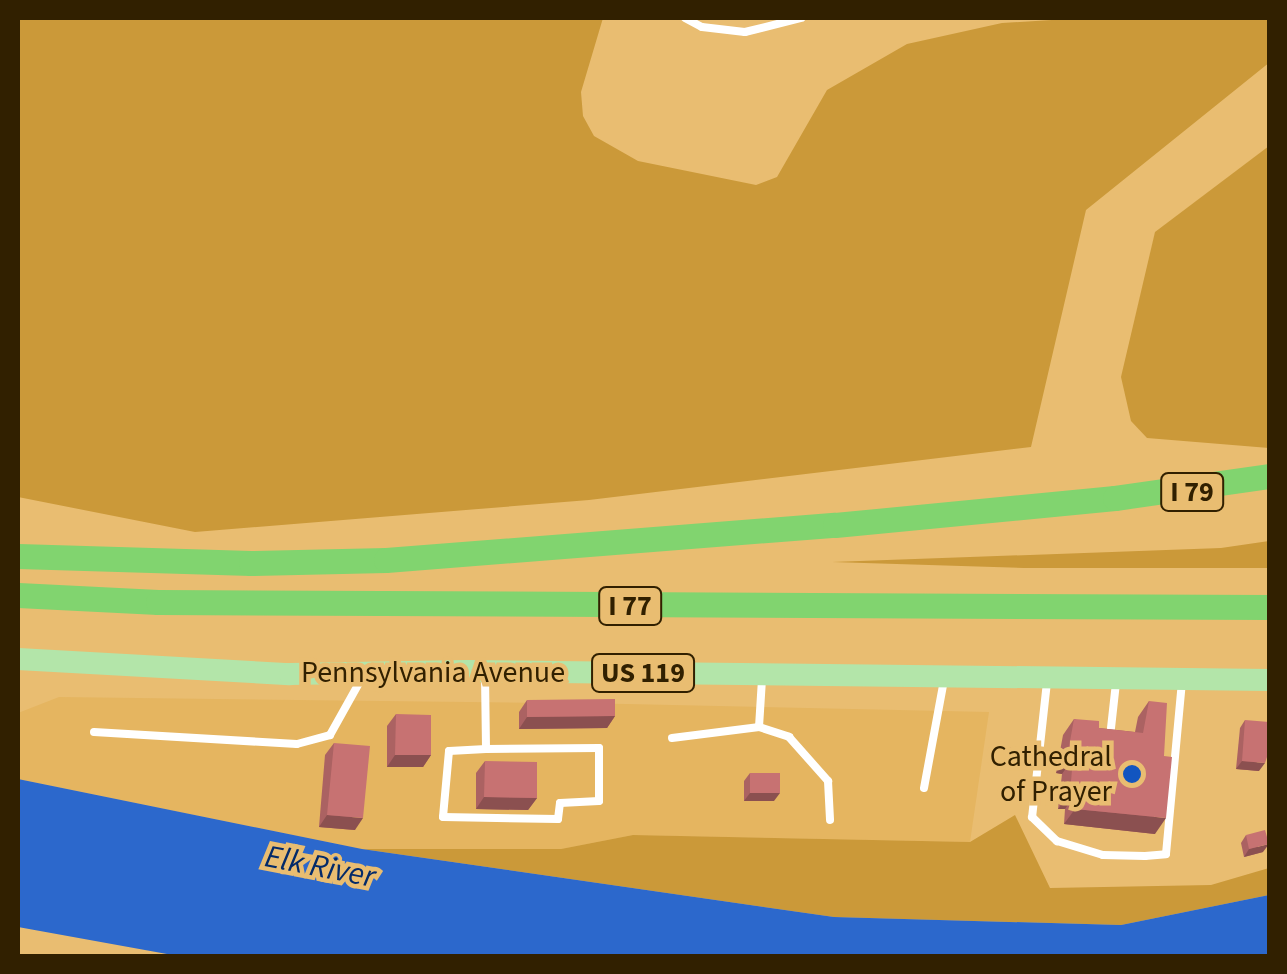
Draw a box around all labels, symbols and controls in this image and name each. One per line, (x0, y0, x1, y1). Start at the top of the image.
road number: I 79 (1160, 469, 1224, 515)
road number: I 77 (598, 583, 662, 629)
road number: US 119 (590, 650, 696, 696)
street label: Pennsylvania Avenue (301, 655, 565, 691)
place label: Cathedral of Prayer (990, 739, 1112, 810)
marker: Cathedral of Prayer (1121, 763, 1143, 785)
water label: Elk River (262, 838, 378, 896)

